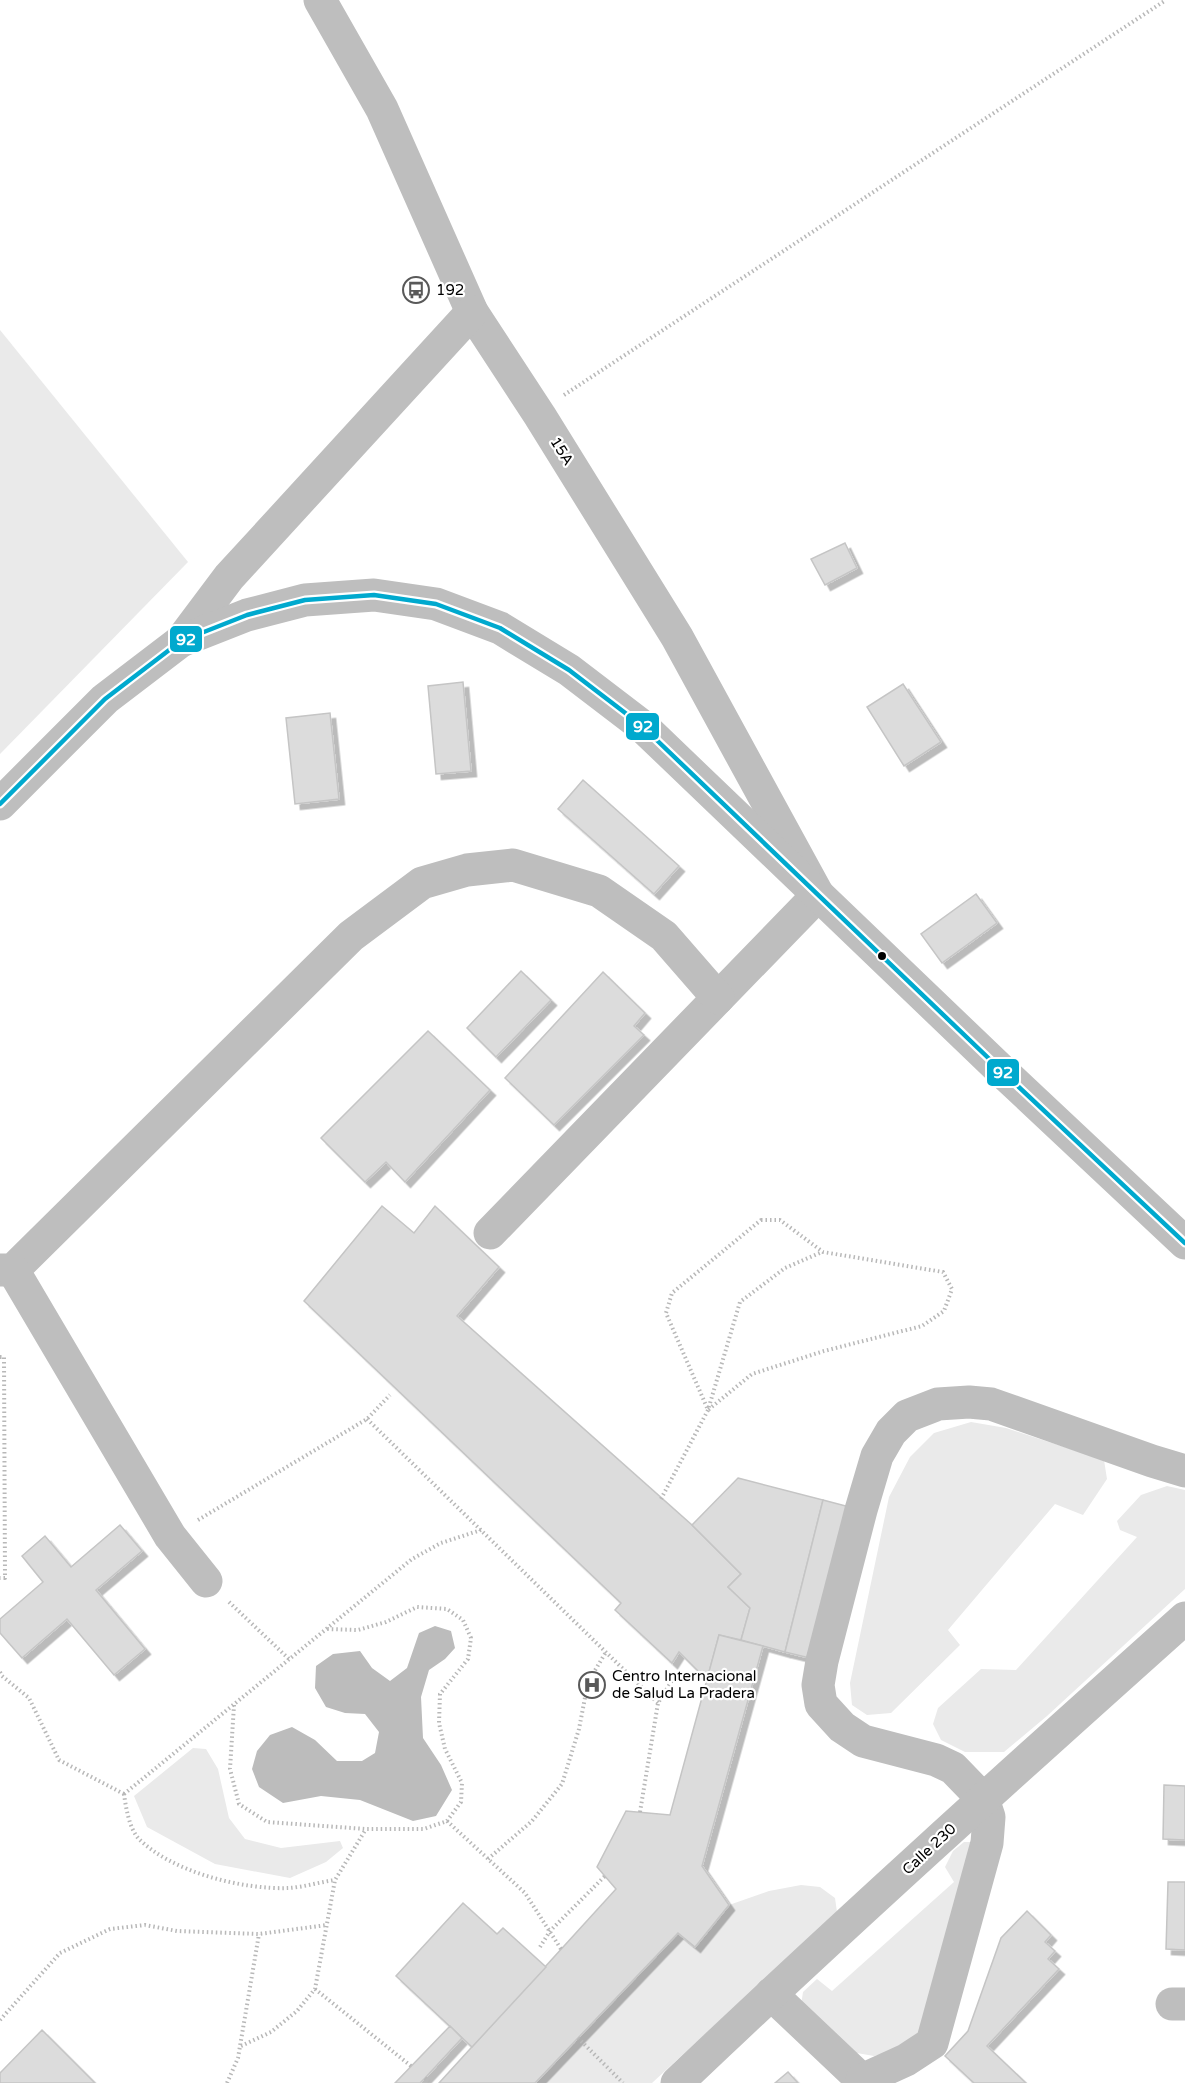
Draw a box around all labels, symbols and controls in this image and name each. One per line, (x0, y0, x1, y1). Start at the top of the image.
bus stop icon: 192 (401, 275, 431, 305)
place label: 192 (436, 281, 464, 299)
street label: 15A (546, 433, 578, 469)
line badge: 92 (169, 625, 203, 653)
text: 92 (176, 630, 196, 650)
line badge: 92 (625, 712, 660, 741)
text: 92 (633, 717, 653, 737)
unlabelled marker (876, 950, 888, 962)
line badge: 92 (986, 1058, 1020, 1087)
text: 92 (993, 1063, 1013, 1083)
place label: Centro Internacional de Salud La Pradera (612, 1667, 757, 1702)
hospital icon: Centro Internacional de Salud La Pradera (577, 1670, 607, 1700)
street label: Calle 230 (898, 1820, 960, 1878)

